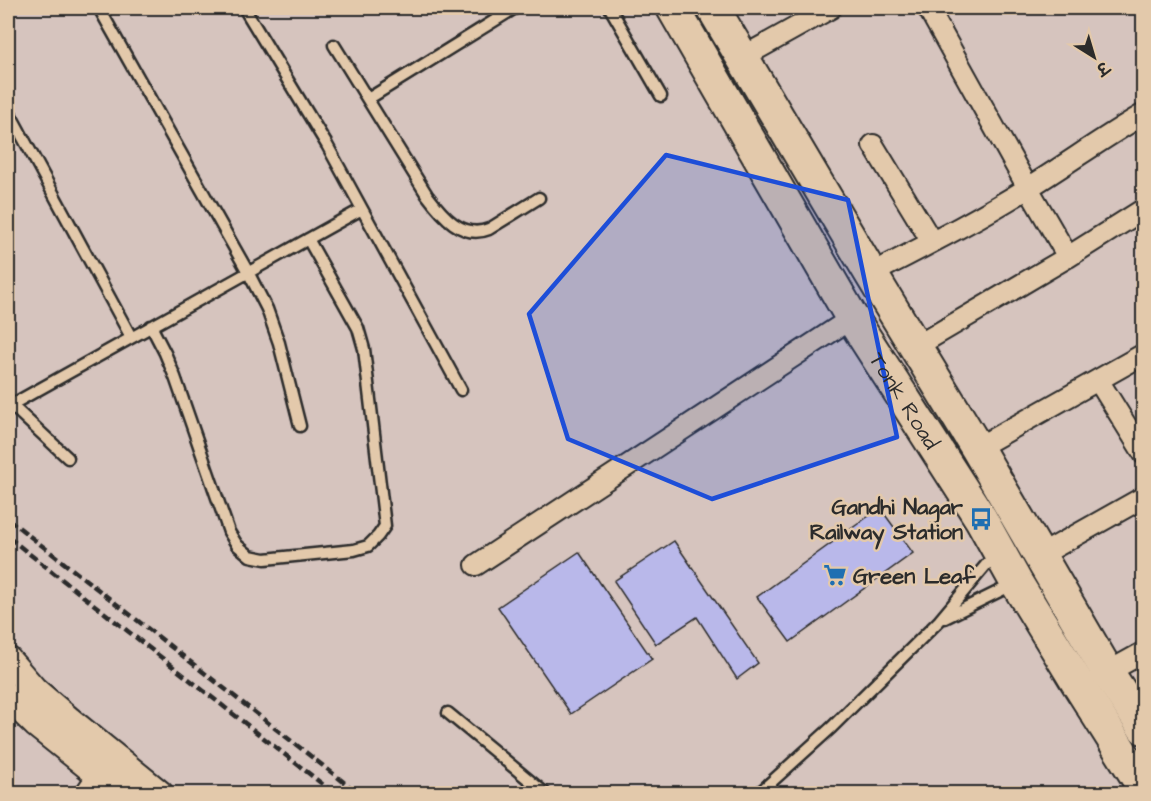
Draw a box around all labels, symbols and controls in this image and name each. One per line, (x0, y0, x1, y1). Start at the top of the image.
north arrow (1064, 27, 1124, 87)
text: उ (1090, 55, 1115, 81)
street label: Tonk Road (861, 347, 946, 456)
place label: Gandhi Nagar Railway Station (810, 492, 964, 550)
bus stop icon: Gandhi Nagar Railway Station (968, 506, 994, 532)
place label: Green Leaf (853, 561, 976, 592)
supermarket icon: Green Leaf (822, 562, 848, 588)

